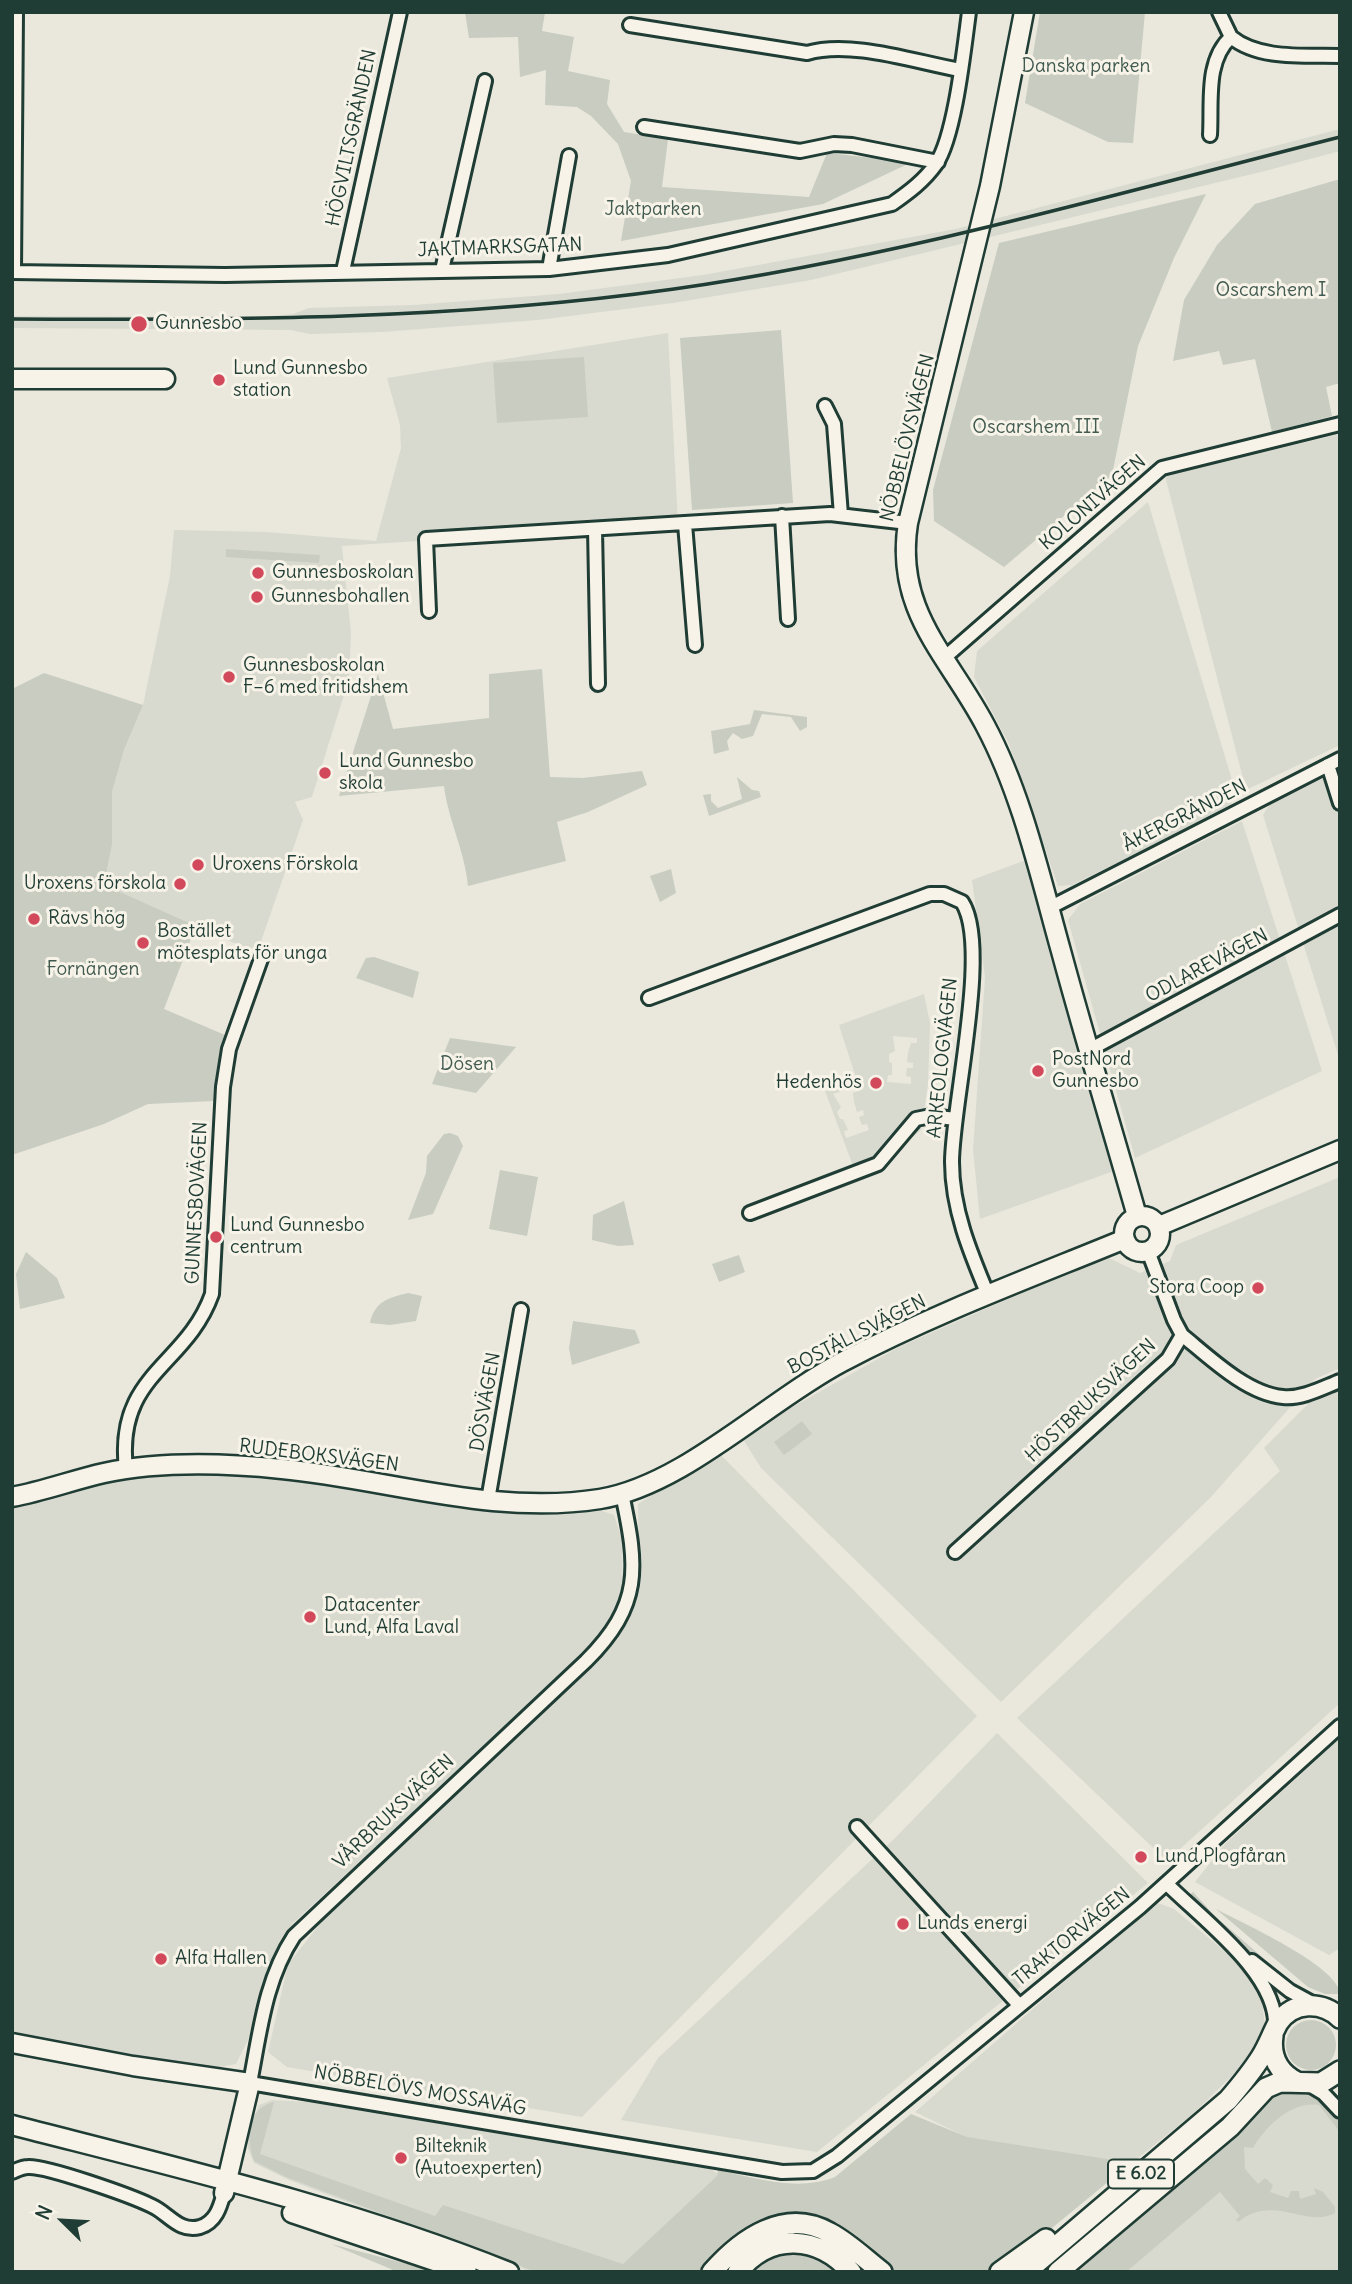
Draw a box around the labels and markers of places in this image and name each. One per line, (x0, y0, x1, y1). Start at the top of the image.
place label: Gunnesbo (155, 313, 242, 335)
marker: Gunnesbo (129, 314, 149, 334)
place label: Lund Gunnesbo station (233, 358, 368, 402)
marker: Lund Gunnesbo station (211, 372, 227, 388)
place label: Gunnesboskolan (272, 562, 414, 584)
marker: Gunnesboskolan (250, 565, 266, 581)
place label: Gunnesbohallen (271, 586, 409, 608)
marker: Gunnesbohallen (249, 589, 265, 605)
place label: Gunnesboskolan F–6 med fritidshem (243, 655, 408, 699)
marker: Gunnesboskolan F–6 med fritidshem (221, 669, 237, 685)
place label: Lund Gunnesbo skola (339, 751, 474, 795)
marker: Lund Gunnesbo skola (317, 765, 333, 781)
place label: Uroxens Förskola (212, 854, 358, 876)
marker: Uroxens Förskola (190, 857, 206, 873)
place label: Uroxens förskola (24, 873, 166, 895)
marker: Uroxens förskola (172, 876, 188, 892)
place label: Rävs hög (48, 908, 125, 930)
marker: Rävs hög (26, 911, 42, 927)
place label: Bostället mötesplats för unga (157, 921, 327, 965)
marker: Bostället mötesplats för unga (135, 935, 151, 951)
place label: PostNord Gunnesbo (1052, 1049, 1139, 1093)
marker: PostNord Gunnesbo (1030, 1063, 1046, 1079)
place label: Hedenhös (776, 1072, 862, 1094)
marker: Hedenhös (868, 1075, 884, 1091)
place label: Lund Gunnesbo centrum (230, 1215, 365, 1259)
marker: Lund Gunnesbo centrum (208, 1229, 224, 1245)
place label: Stora Coop (1149, 1277, 1244, 1299)
marker: Stora Coop (1250, 1280, 1266, 1296)
place label: Datacenter Lund, Alfa Laval (324, 1595, 459, 1639)
marker: Datacenter Lund, Alfa Laval (302, 1609, 318, 1625)
place label: Lund Plogfåran (1155, 1846, 1286, 1868)
marker: Lund Plogfåran (1133, 1849, 1149, 1865)
place label: Lunds energi (917, 1913, 1027, 1935)
marker: Lunds energi (895, 1916, 911, 1932)
place label: Alfa Hallen (175, 1948, 267, 1970)
marker: Alfa Hallen (153, 1951, 169, 1967)
place label: Bilteknik (Autoexperten) (415, 2136, 542, 2180)
marker: Bilteknik (Autoexperten) (393, 2150, 409, 2166)

